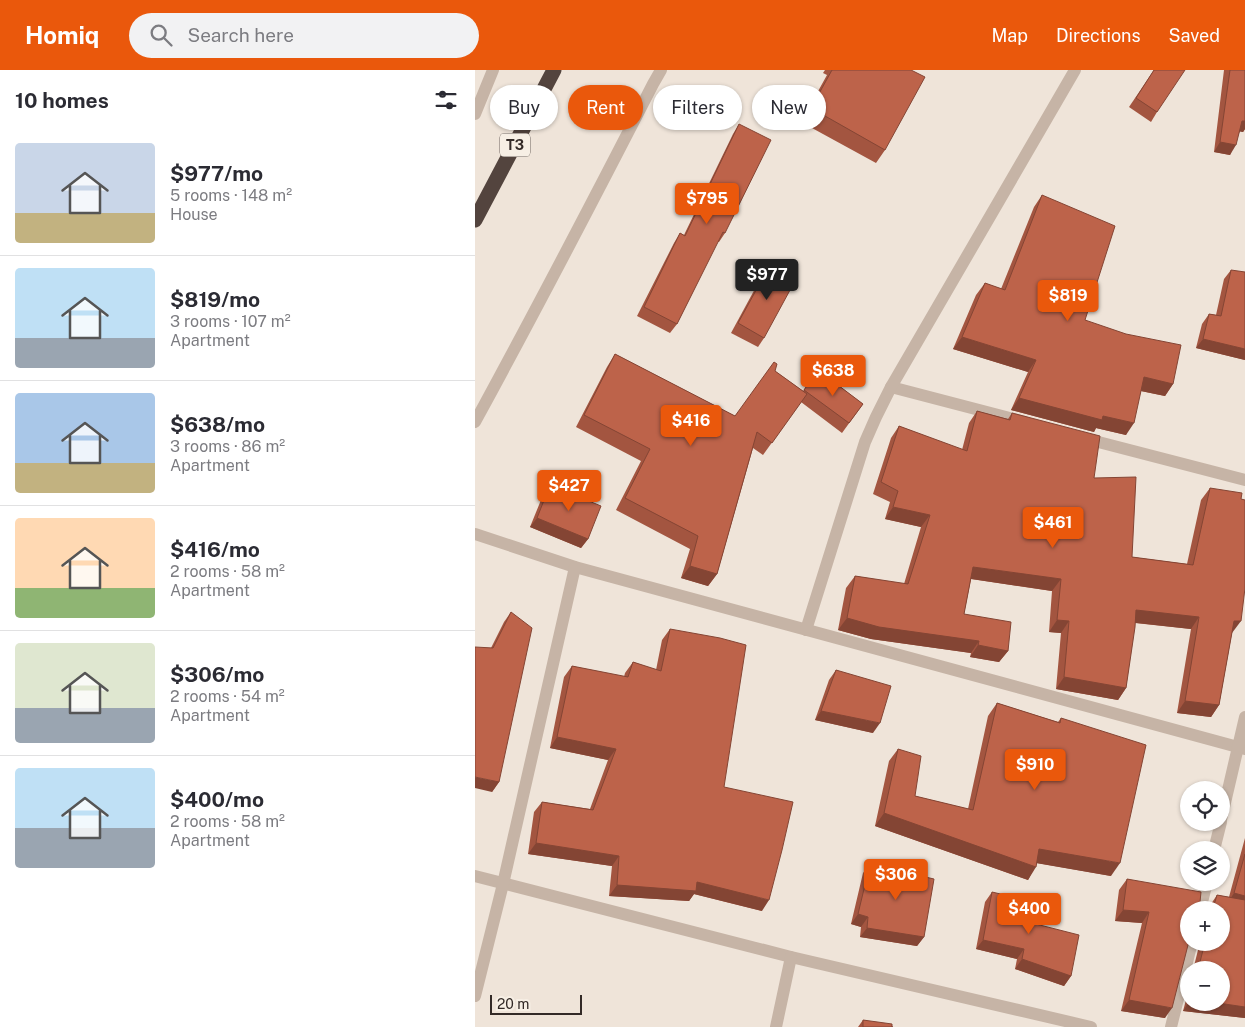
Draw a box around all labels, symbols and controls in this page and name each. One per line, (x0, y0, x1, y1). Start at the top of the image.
search box (129, 13, 479, 58)
text: Homiq (25, 21, 99, 49)
icon: search (147, 21, 175, 49)
text: Search here (187, 24, 294, 46)
text: Map (991, 25, 1028, 46)
text: Directions (1056, 25, 1141, 46)
text: Saved (1169, 25, 1220, 46)
chip: Buy (490, 85, 558, 130)
chip: Rent (568, 85, 643, 130)
chip: Filters (653, 85, 742, 130)
chip: New (752, 85, 826, 130)
icon: filters (432, 86, 460, 114)
text: 10 homes (15, 88, 109, 113)
road number: T3 (500, 134, 530, 156)
text: $977/mo (170, 161, 263, 186)
icon: home (55, 163, 115, 223)
pin: $795 (677, 182, 737, 225)
text: 5 rooms · 148 m² (170, 186, 292, 205)
text: $795 (686, 189, 728, 208)
text: House (170, 205, 218, 224)
pin: $977 (737, 258, 797, 301)
text: $977 (746, 265, 788, 284)
pin: $819 (1038, 280, 1098, 322)
text: $819 (1048, 286, 1088, 305)
text: $819/mo (170, 287, 260, 312)
icon: home (55, 288, 115, 348)
text: 3 rooms · 107 m² (170, 312, 291, 331)
text: Apartment (170, 331, 250, 350)
pin: $638 (803, 354, 863, 397)
text: $638 (812, 361, 854, 380)
pin: $416 (661, 404, 721, 447)
text: $416 (672, 411, 710, 430)
text: $638/mo (170, 412, 265, 437)
icon: home (55, 413, 115, 473)
text: 3 rooms · 86 m² (170, 437, 285, 456)
text: Apartment (170, 456, 250, 475)
pin: $427 (539, 470, 599, 512)
text: $427 (548, 476, 590, 495)
pin: $461 (1023, 506, 1083, 549)
text: $461 (1034, 513, 1072, 532)
text: $416/mo (170, 537, 260, 562)
icon: home (55, 538, 115, 598)
text: 2 rooms · 58 m² (170, 562, 285, 581)
text: Apartment (170, 581, 250, 600)
text: $306/mo (170, 662, 264, 687)
icon: home (55, 663, 115, 723)
text: 2 rooms · 54 m² (170, 687, 285, 706)
text: Apartment (170, 706, 250, 725)
pin: $910 (1005, 748, 1065, 791)
text: $910 (1016, 755, 1054, 774)
map controls (1180, 781, 1230, 1011)
button: locate (1180, 781, 1230, 831)
text: $400/mo (170, 787, 264, 812)
icon: home (55, 788, 115, 848)
text: 2 rooms · 58 m² (170, 812, 285, 831)
text: Apartment (170, 831, 250, 850)
button: layers (1180, 841, 1230, 891)
pin: $306 (866, 858, 926, 901)
text: $306 (875, 865, 917, 884)
pin: $400 (999, 892, 1059, 935)
text: $400 (1008, 899, 1050, 918)
button: + (1180, 901, 1230, 951)
button: − (1180, 961, 1230, 1011)
scale bar (490, 992, 583, 1015)
text: 20 m (497, 996, 529, 1012)

